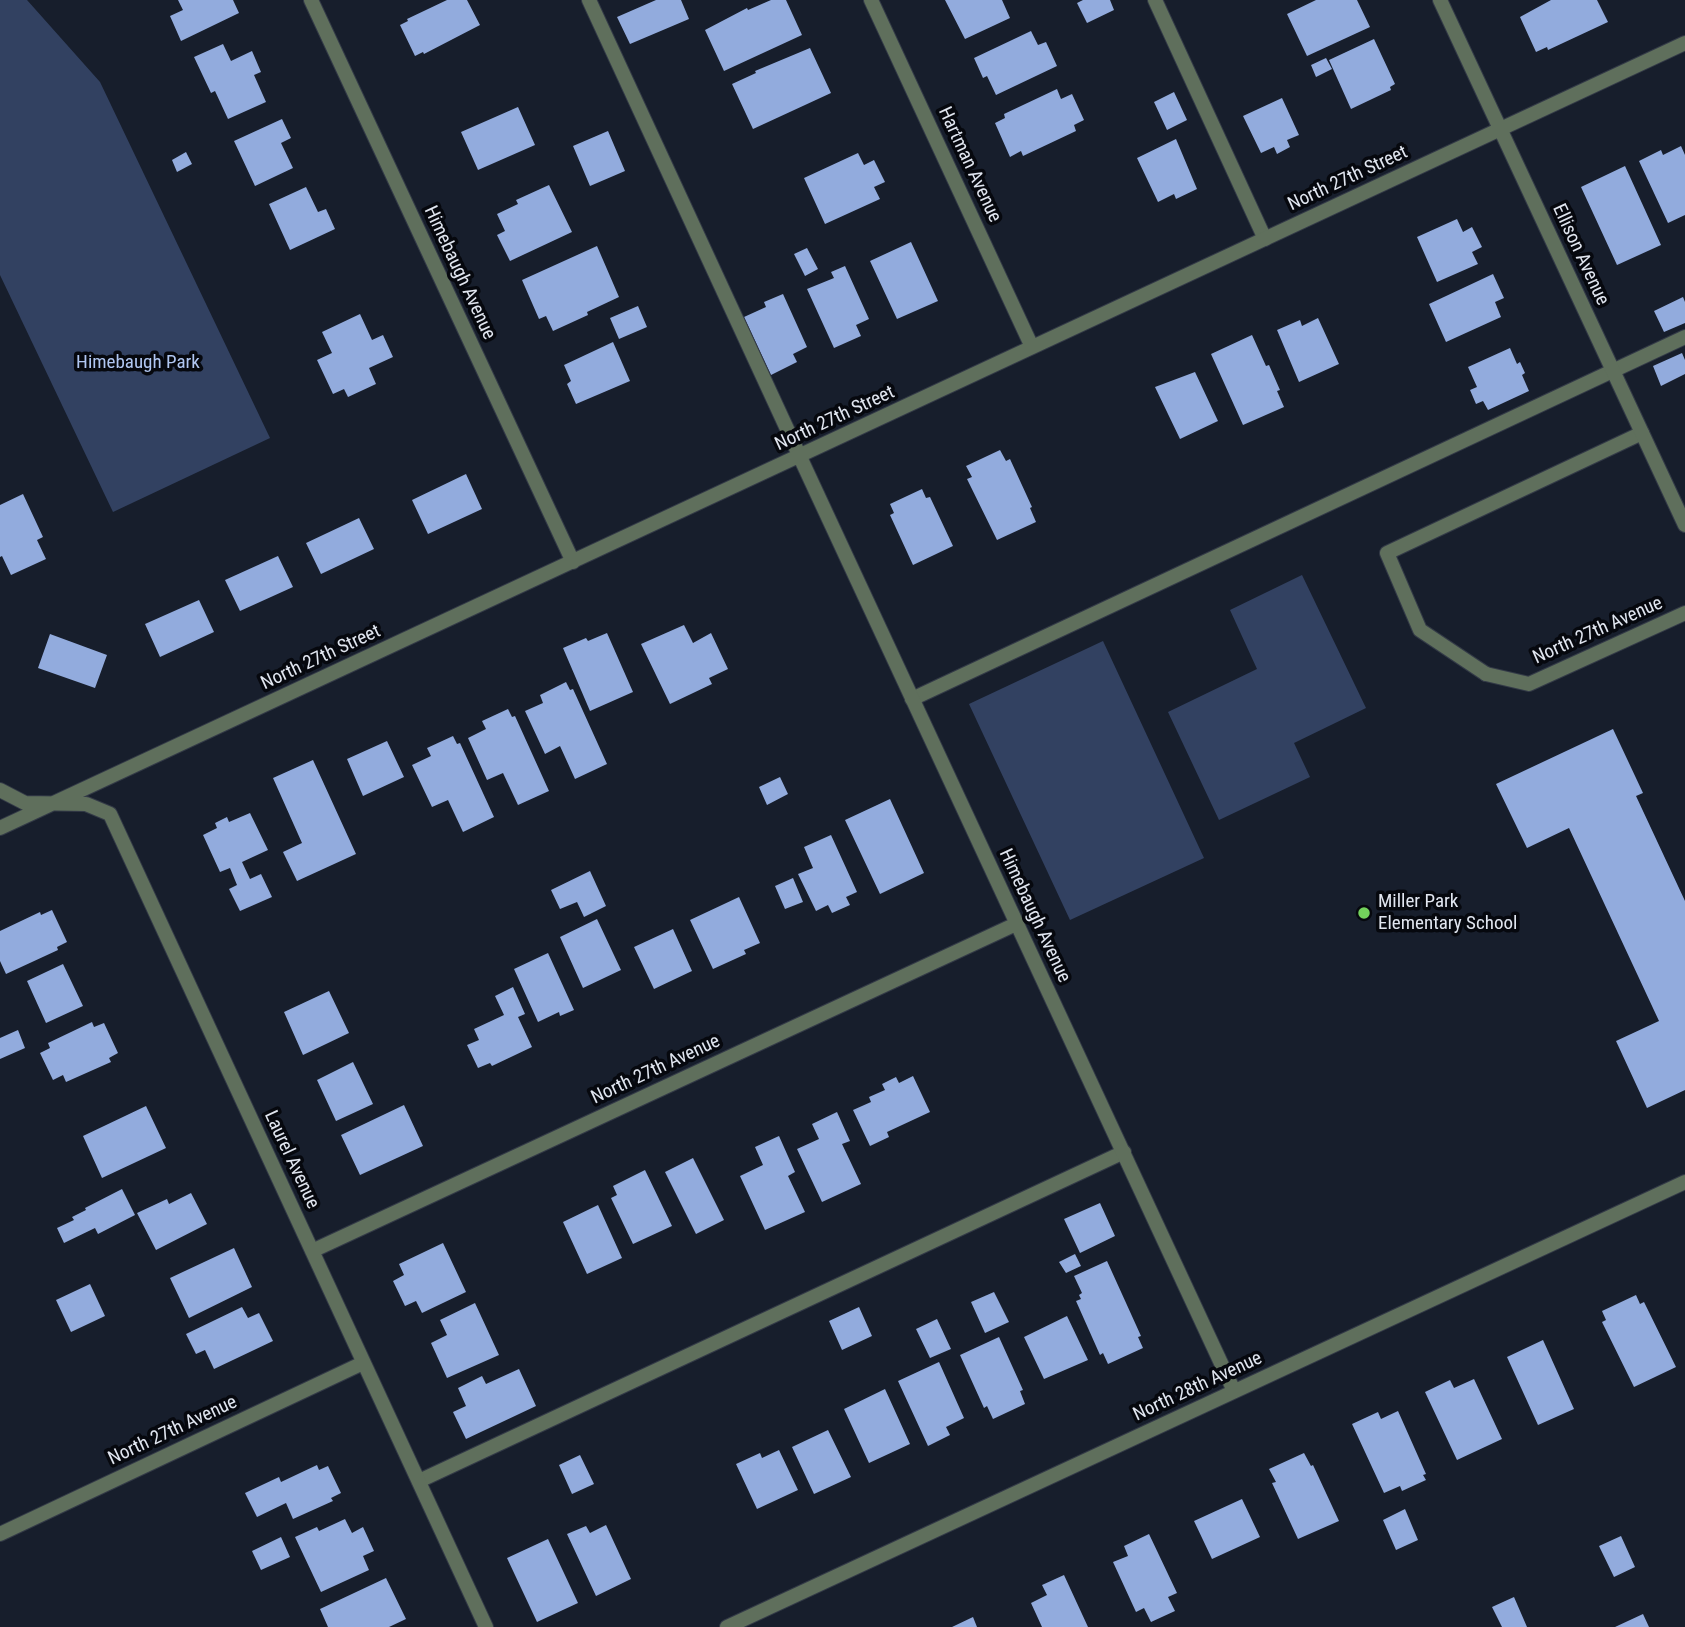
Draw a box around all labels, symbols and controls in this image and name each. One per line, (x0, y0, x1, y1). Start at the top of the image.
street label: Hartman Avenue (932, 104, 1006, 226)
street label: North 27th Street (1285, 141, 1411, 217)
street label: Ellison Avenue (1547, 201, 1613, 309)
street label: Himebaugh Avenue (418, 203, 500, 343)
park label: Himebaugh Park (76, 352, 200, 374)
street label: North 27th Street (772, 381, 898, 457)
street label: North 27th Avenue (1530, 592, 1666, 670)
street label: North 27th Street (258, 620, 384, 696)
street label: Himebaugh Avenue (993, 846, 1075, 986)
place label: Miller Park Elementary School (1378, 891, 1517, 935)
marker: Miller Park Elementary School (1356, 905, 1372, 921)
street label: North 27th Avenue (588, 1030, 724, 1110)
street label: Laurel Avenue (258, 1107, 324, 1213)
street label: North 28th Avenue (1130, 1347, 1266, 1427)
street label: North 27th Avenue (105, 1391, 241, 1471)

